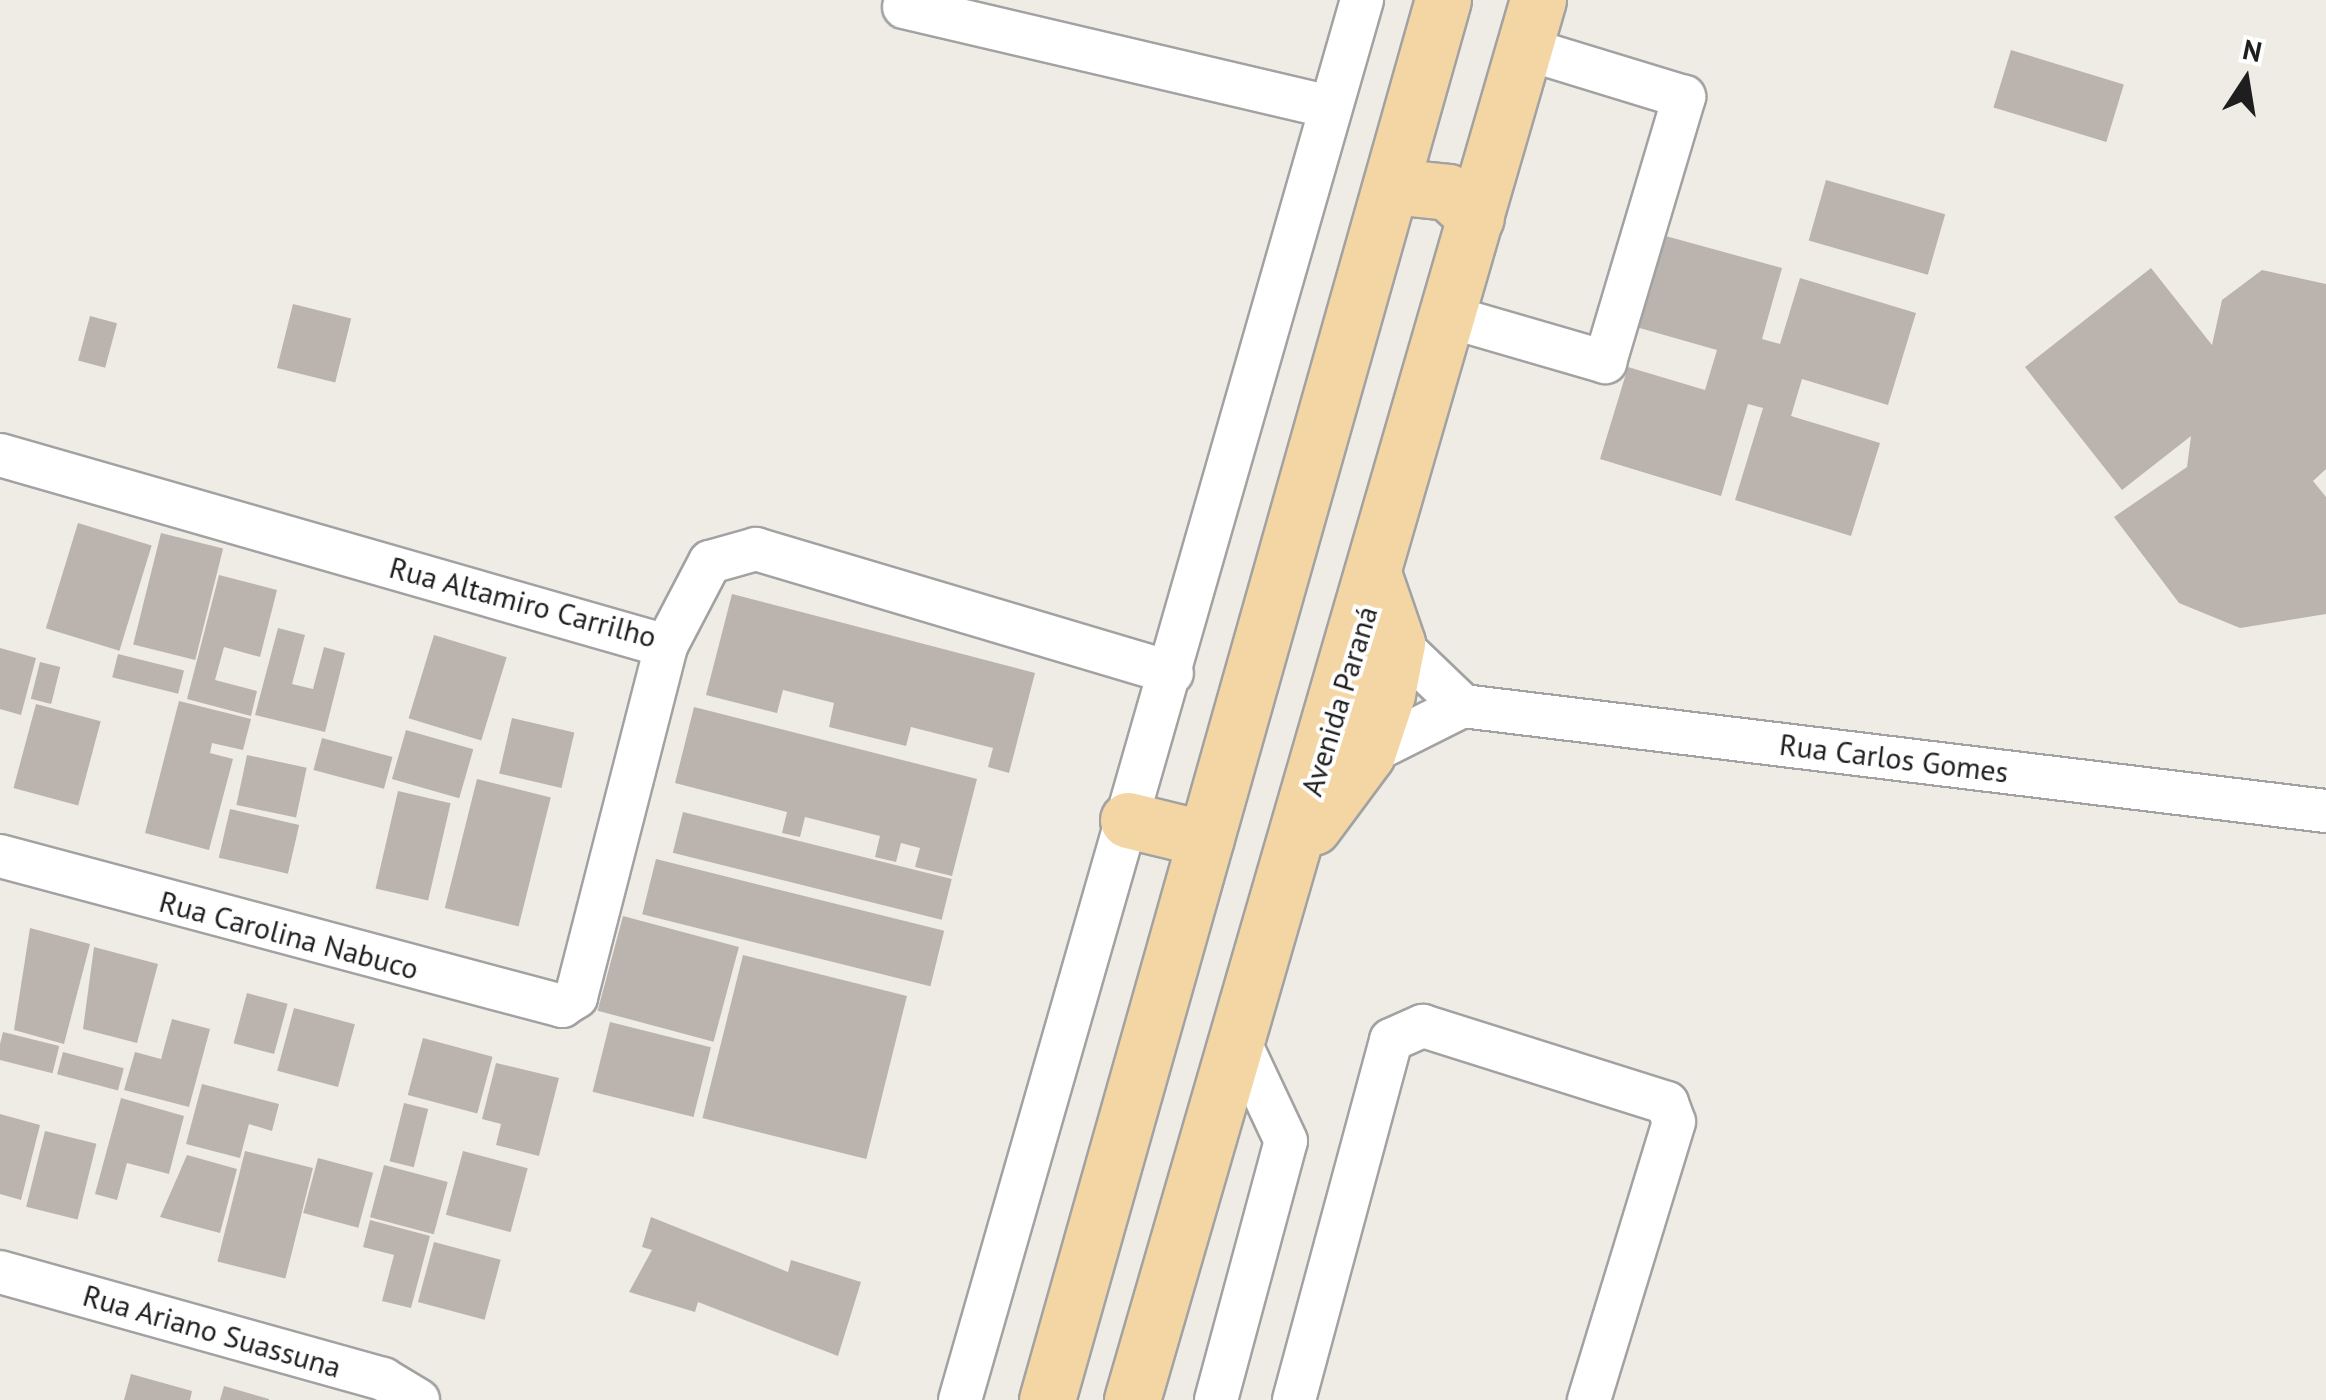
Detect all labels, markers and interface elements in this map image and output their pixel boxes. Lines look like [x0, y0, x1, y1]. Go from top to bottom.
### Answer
north arrow [2196, 30, 2296, 130]
text: N [2239, 30, 2265, 70]
street label: Rua Altamiro Carrilho [385, 549, 661, 655]
street label: Avenida Paraná [1293, 602, 1385, 800]
street label: Rua Carlos Gomes [1777, 726, 2011, 790]
street label: Rua Carolina Nabuco [155, 883, 423, 987]
street label: Rua Ariano Suassuna [78, 1277, 346, 1385]

